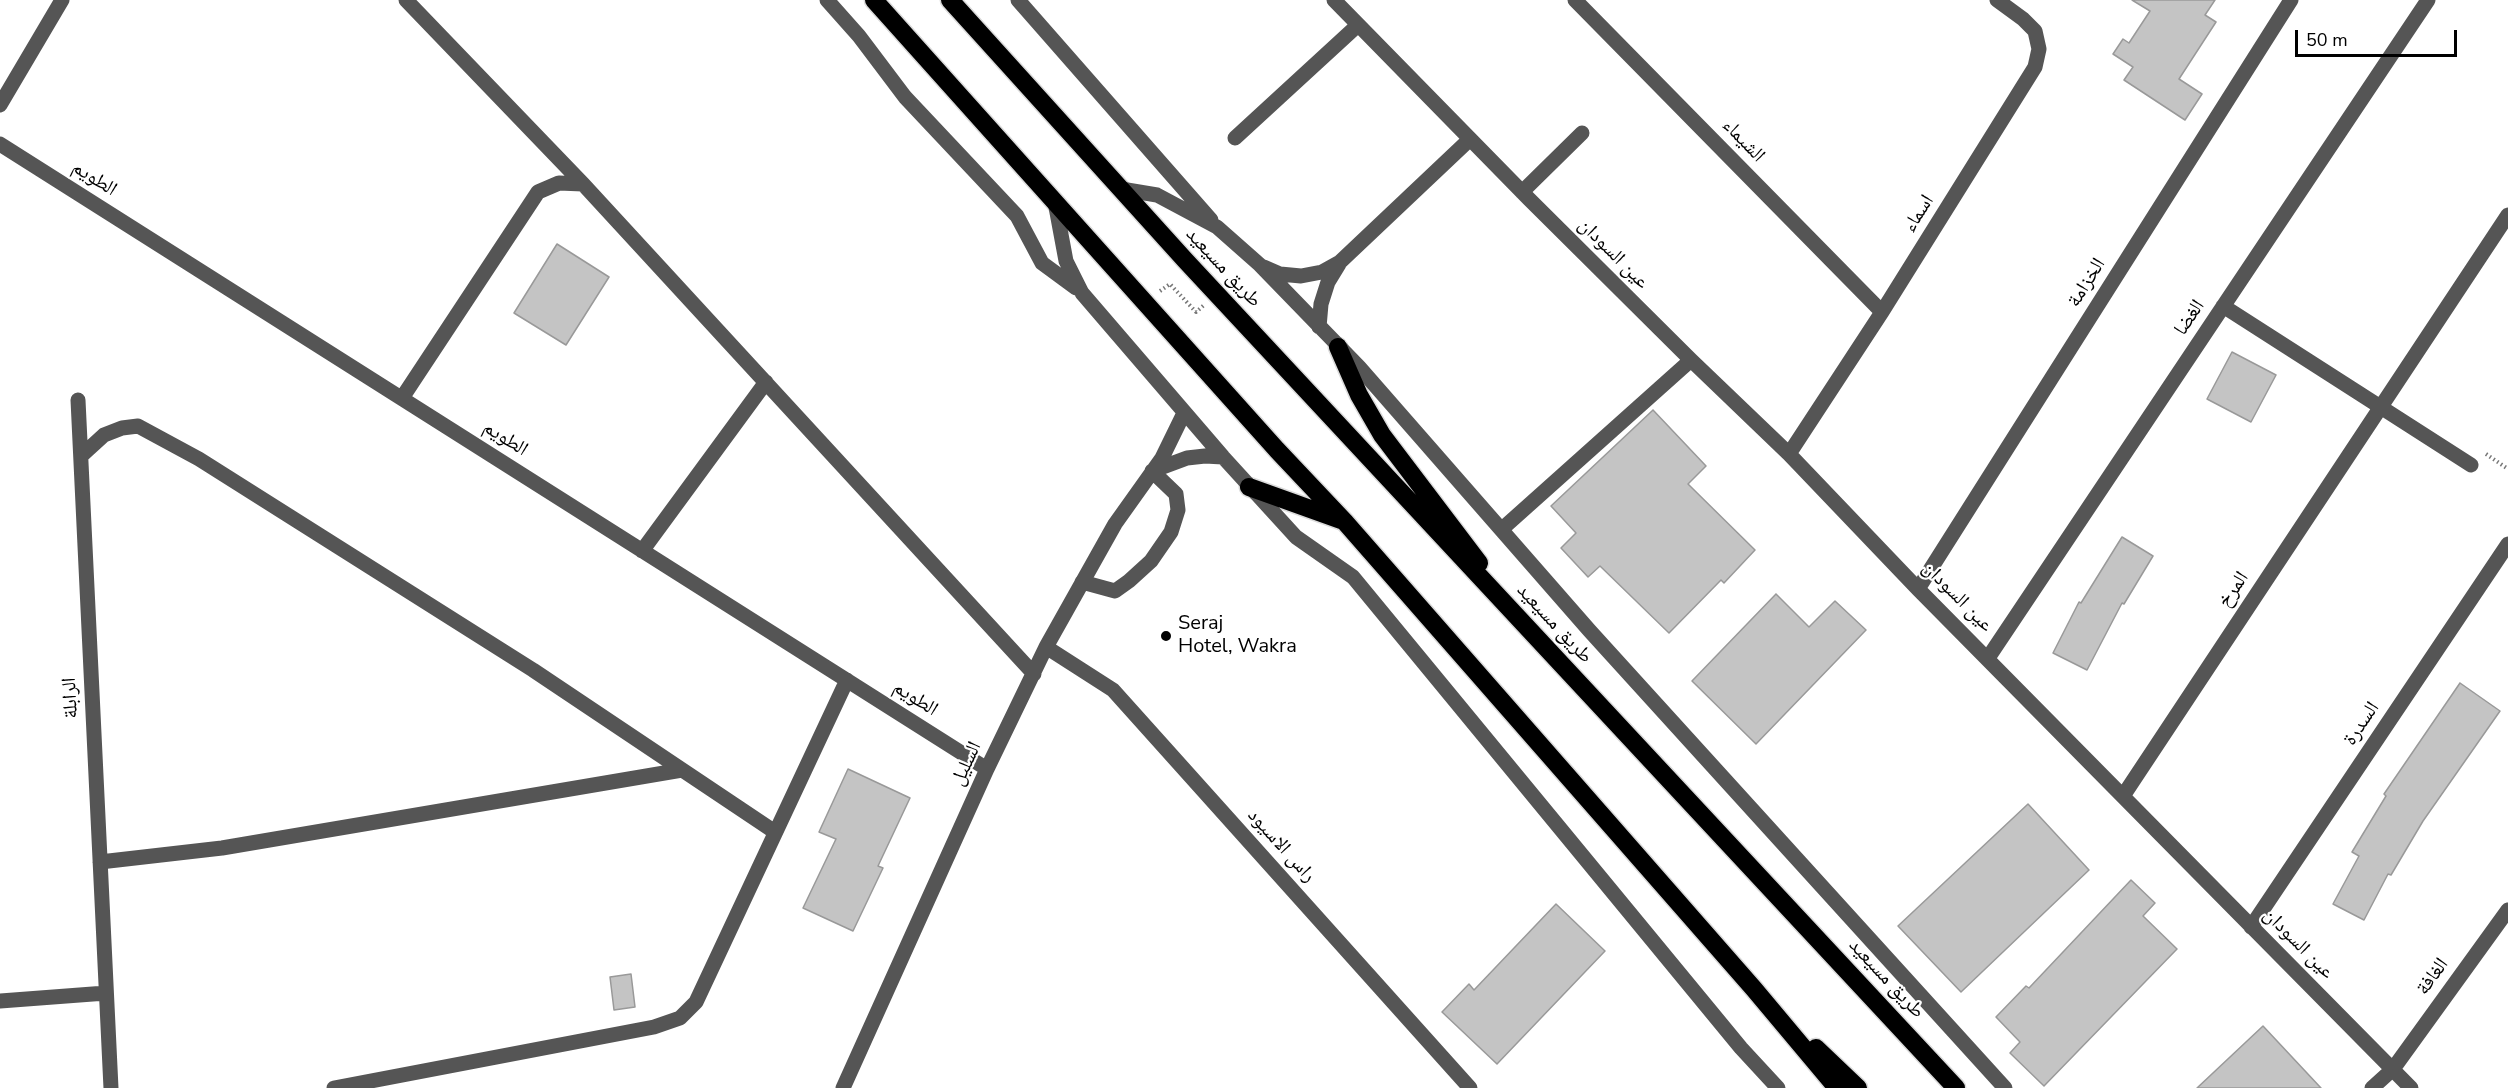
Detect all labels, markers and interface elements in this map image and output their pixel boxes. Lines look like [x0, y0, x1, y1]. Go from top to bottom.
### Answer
scale bar [2298, 18, 2460, 56]
text: 50 m [2306, 28, 2348, 52]
street label: الشيماء [1716, 114, 1770, 168]
street label: الطويم [67, 156, 121, 202]
street label: اسماء [1898, 191, 1940, 237]
street label: عين السودان [1573, 214, 1653, 294]
street label: طريق مسيعيد [1180, 223, 1266, 313]
street label: الخزامة [2063, 254, 2111, 312]
street label: الغضا [2169, 296, 2211, 340]
street label: الطويم [478, 416, 532, 462]
street label: عين السودان [1917, 557, 1997, 637]
street label: المرخ [2213, 568, 2255, 612]
street label: طريق مسيعيد [1511, 579, 1597, 669]
place label: Seraj Hotel, Wakra [1178, 612, 1297, 659]
marker: Seraj Hotel, Wakra [1159, 629, 1173, 643]
street label: الطويم [888, 676, 942, 722]
street label: الرابلة [58, 677, 84, 719]
street label: السدرة [2339, 698, 2385, 750]
street label: السليل [946, 738, 988, 790]
street label: راس الاسيود [1242, 804, 1320, 888]
street label: عين السودان [2258, 904, 2338, 984]
street label: طريق مسيعيد [1843, 934, 1929, 1024]
street label: الغافة [2412, 954, 2454, 1000]

